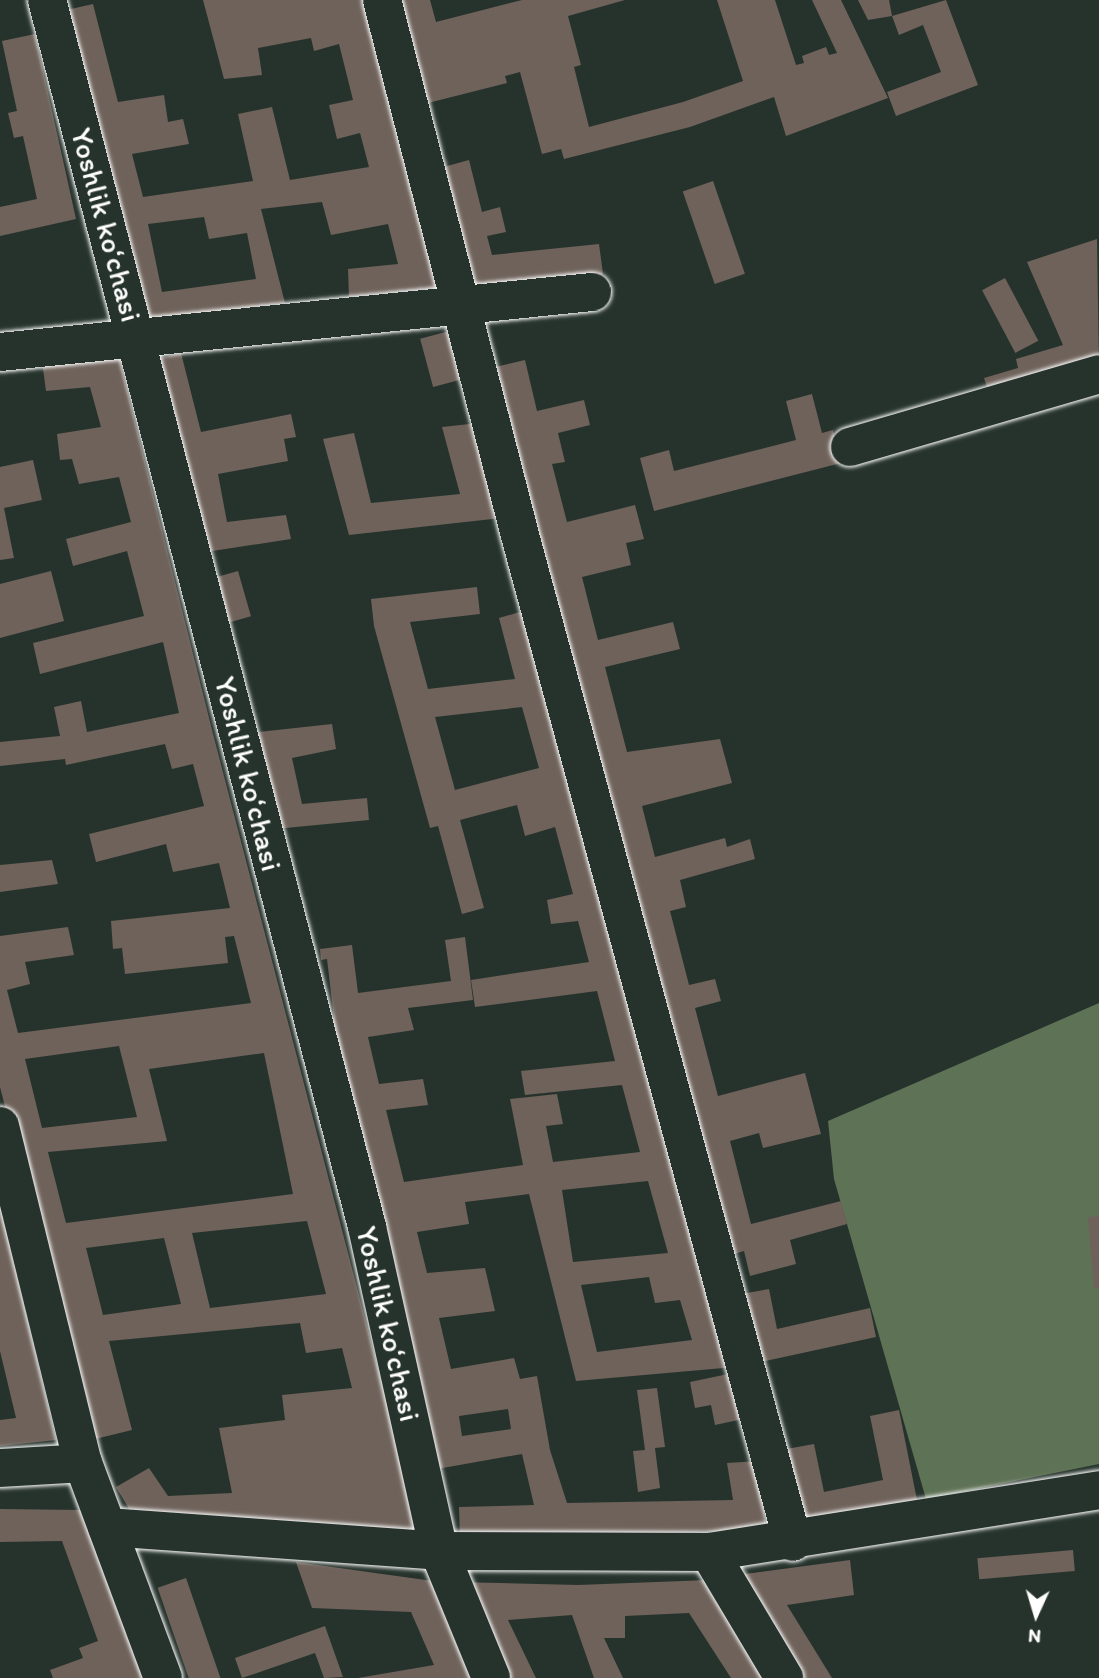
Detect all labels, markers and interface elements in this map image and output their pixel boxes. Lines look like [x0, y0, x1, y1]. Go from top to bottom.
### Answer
street label: Yoshlik koʻchasi [63, 124, 149, 326]
street label: Yoshlik koʻchasi [206, 673, 290, 875]
street label: Yoshlik koʻchasi [348, 1223, 428, 1425]
north arrow [1001, 1580, 1071, 1650]
text: N [1027, 1625, 1042, 1648]

